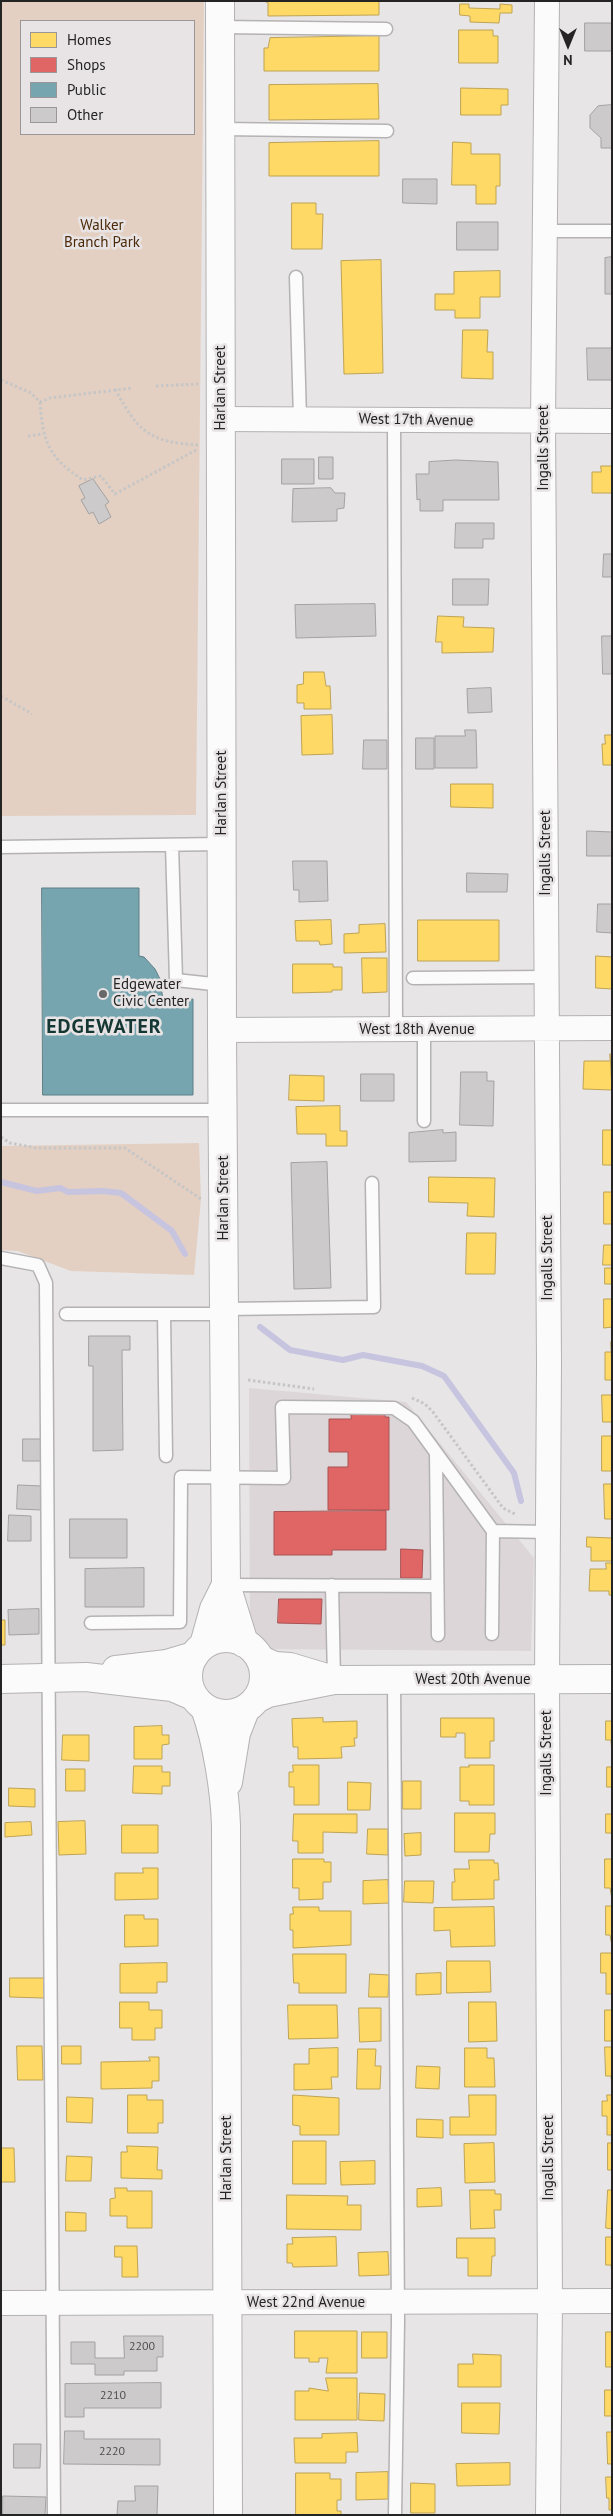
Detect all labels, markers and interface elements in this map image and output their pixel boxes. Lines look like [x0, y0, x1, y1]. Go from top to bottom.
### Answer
legend [20, 20, 195, 135]
north arrow [543, 20, 593, 70]
text: Homes [67, 30, 111, 49]
text: N [563, 51, 573, 69]
text: Shops [67, 55, 106, 74]
text: Public [67, 80, 106, 99]
text: Other [67, 105, 103, 124]
park label: Walker Branch Park [64, 217, 140, 252]
street label: Harlan Street [212, 346, 230, 430]
street label: Ingalls Street [535, 405, 553, 491]
street label: West 17th Avenue [358, 410, 474, 430]
street label: Harlan Street [213, 751, 231, 835]
street label: Ingalls Street [537, 810, 555, 896]
place label: Edgewater Civic Center [113, 976, 189, 1011]
marker: Edgewater Civic Center [97, 988, 109, 1000]
district label: EDGEWATER [45, 1015, 163, 1039]
street label: West 18th Avenue [359, 1021, 475, 1039]
street label: Harlan Street [215, 1156, 233, 1240]
street label: Ingalls Street [539, 1215, 557, 1301]
street label: West 20th Avenue [415, 1671, 531, 1689]
street label: Ingalls Street [538, 1710, 556, 1796]
street label: Ingalls Street [540, 2115, 558, 2201]
street label: Harlan Street [218, 2116, 236, 2200]
street label: West 22nd Avenue [247, 2294, 365, 2312]
house number: 2200 [129, 2340, 155, 2354]
house number: 2210 [100, 2389, 126, 2403]
house number: 2220 [99, 2445, 125, 2459]

